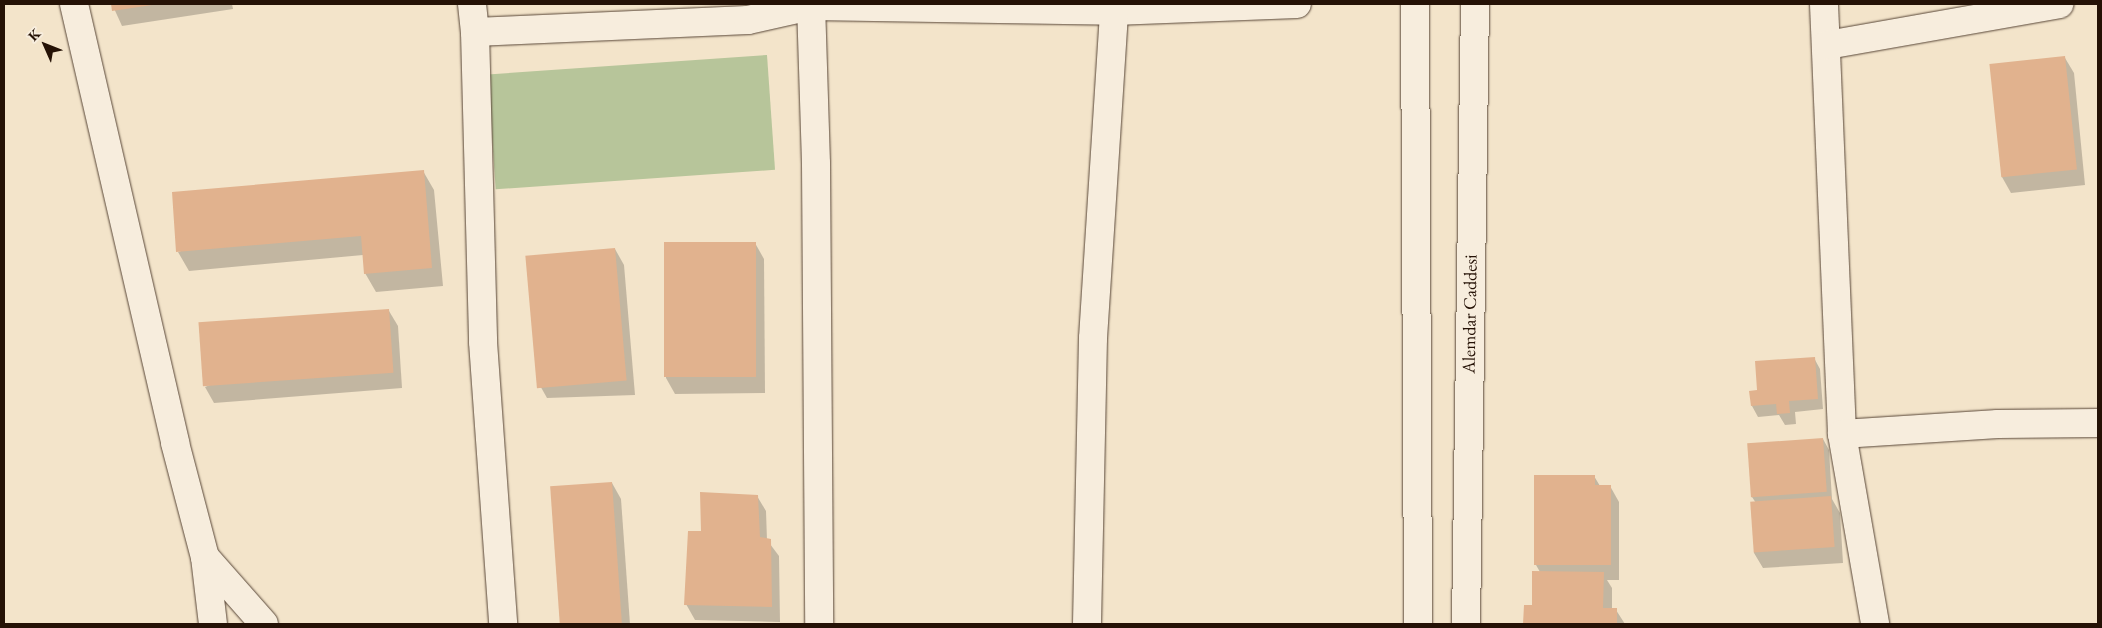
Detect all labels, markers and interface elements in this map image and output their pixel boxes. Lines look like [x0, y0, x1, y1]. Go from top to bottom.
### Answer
north arrow [20, 20, 70, 70]
text: K [24, 24, 44, 45]
street label: Alemdar Caddesi [1458, 254, 1482, 374]

